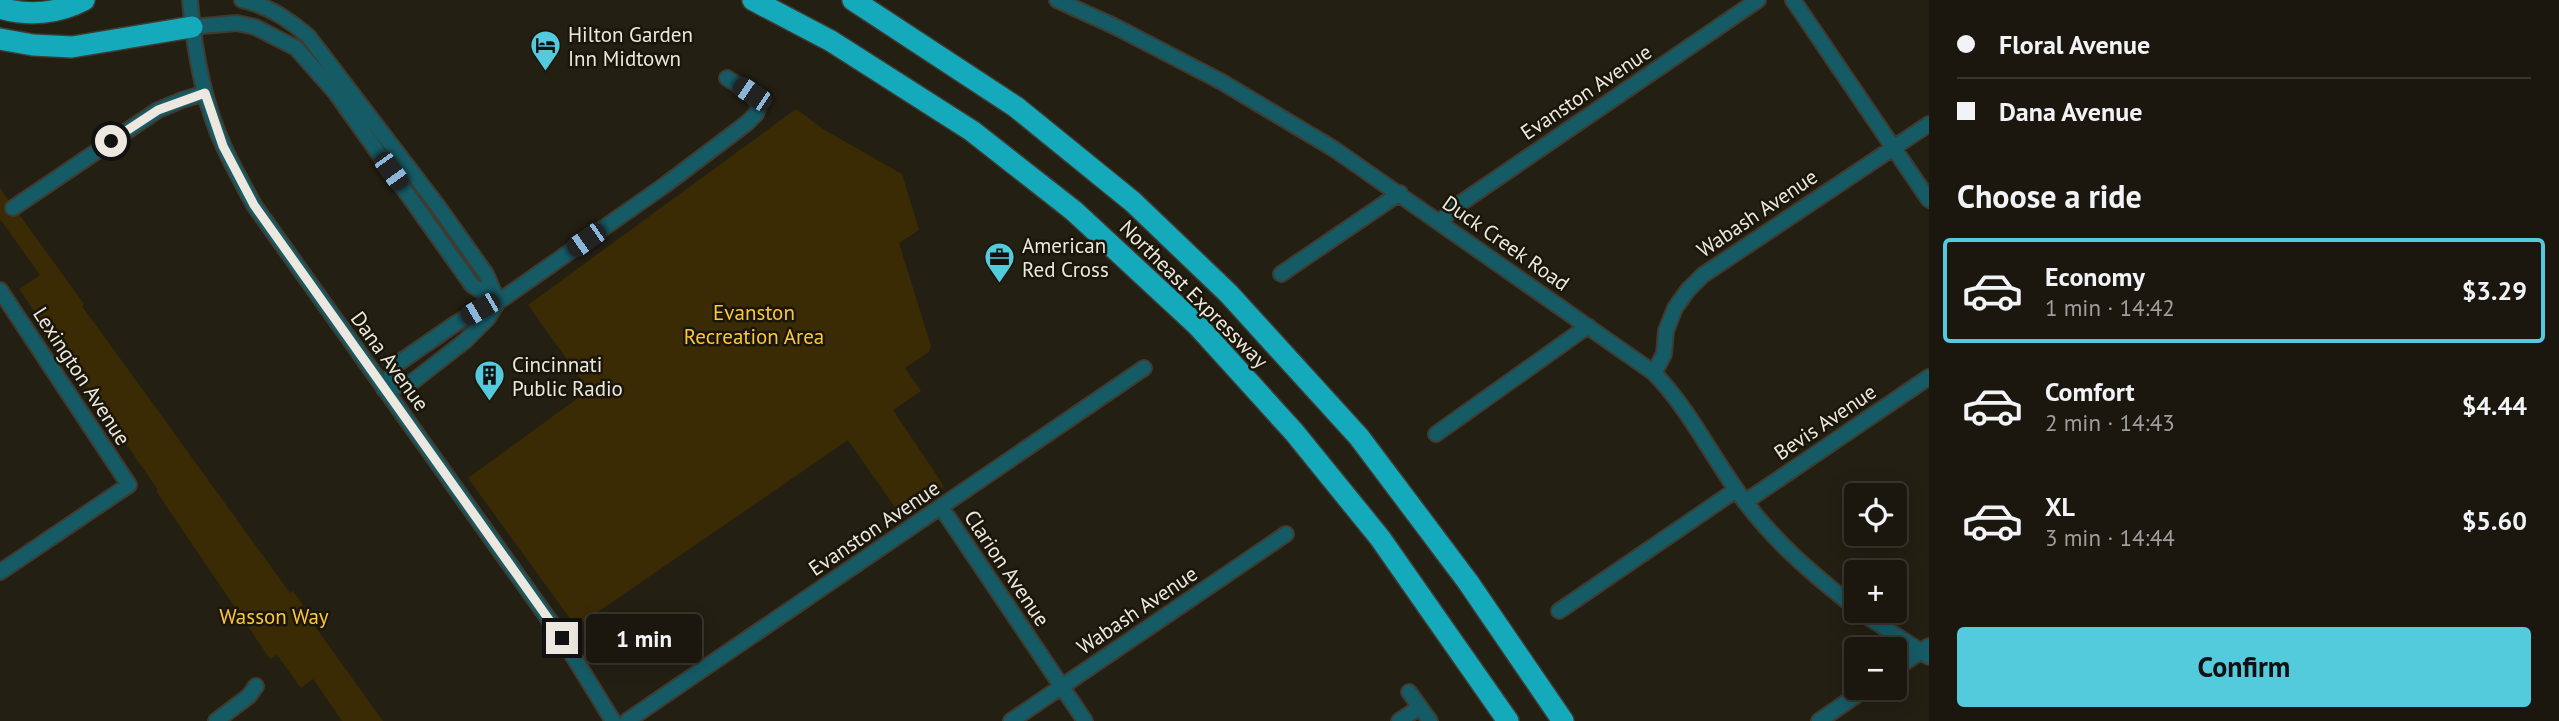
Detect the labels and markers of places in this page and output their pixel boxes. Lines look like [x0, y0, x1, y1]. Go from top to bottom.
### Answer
place label: Hilton Garden Inn Midtown [568, 21, 693, 72]
hotel icon: Hilton Garden Inn Midtown [528, 29, 562, 73]
place label: American Red Cross [1022, 232, 1109, 283]
office icon: American Red Cross [982, 240, 1016, 284]
place label: Cincinnati Public Radio [512, 351, 623, 402]
building icon: Cincinnati Public Radio [472, 359, 506, 403]

